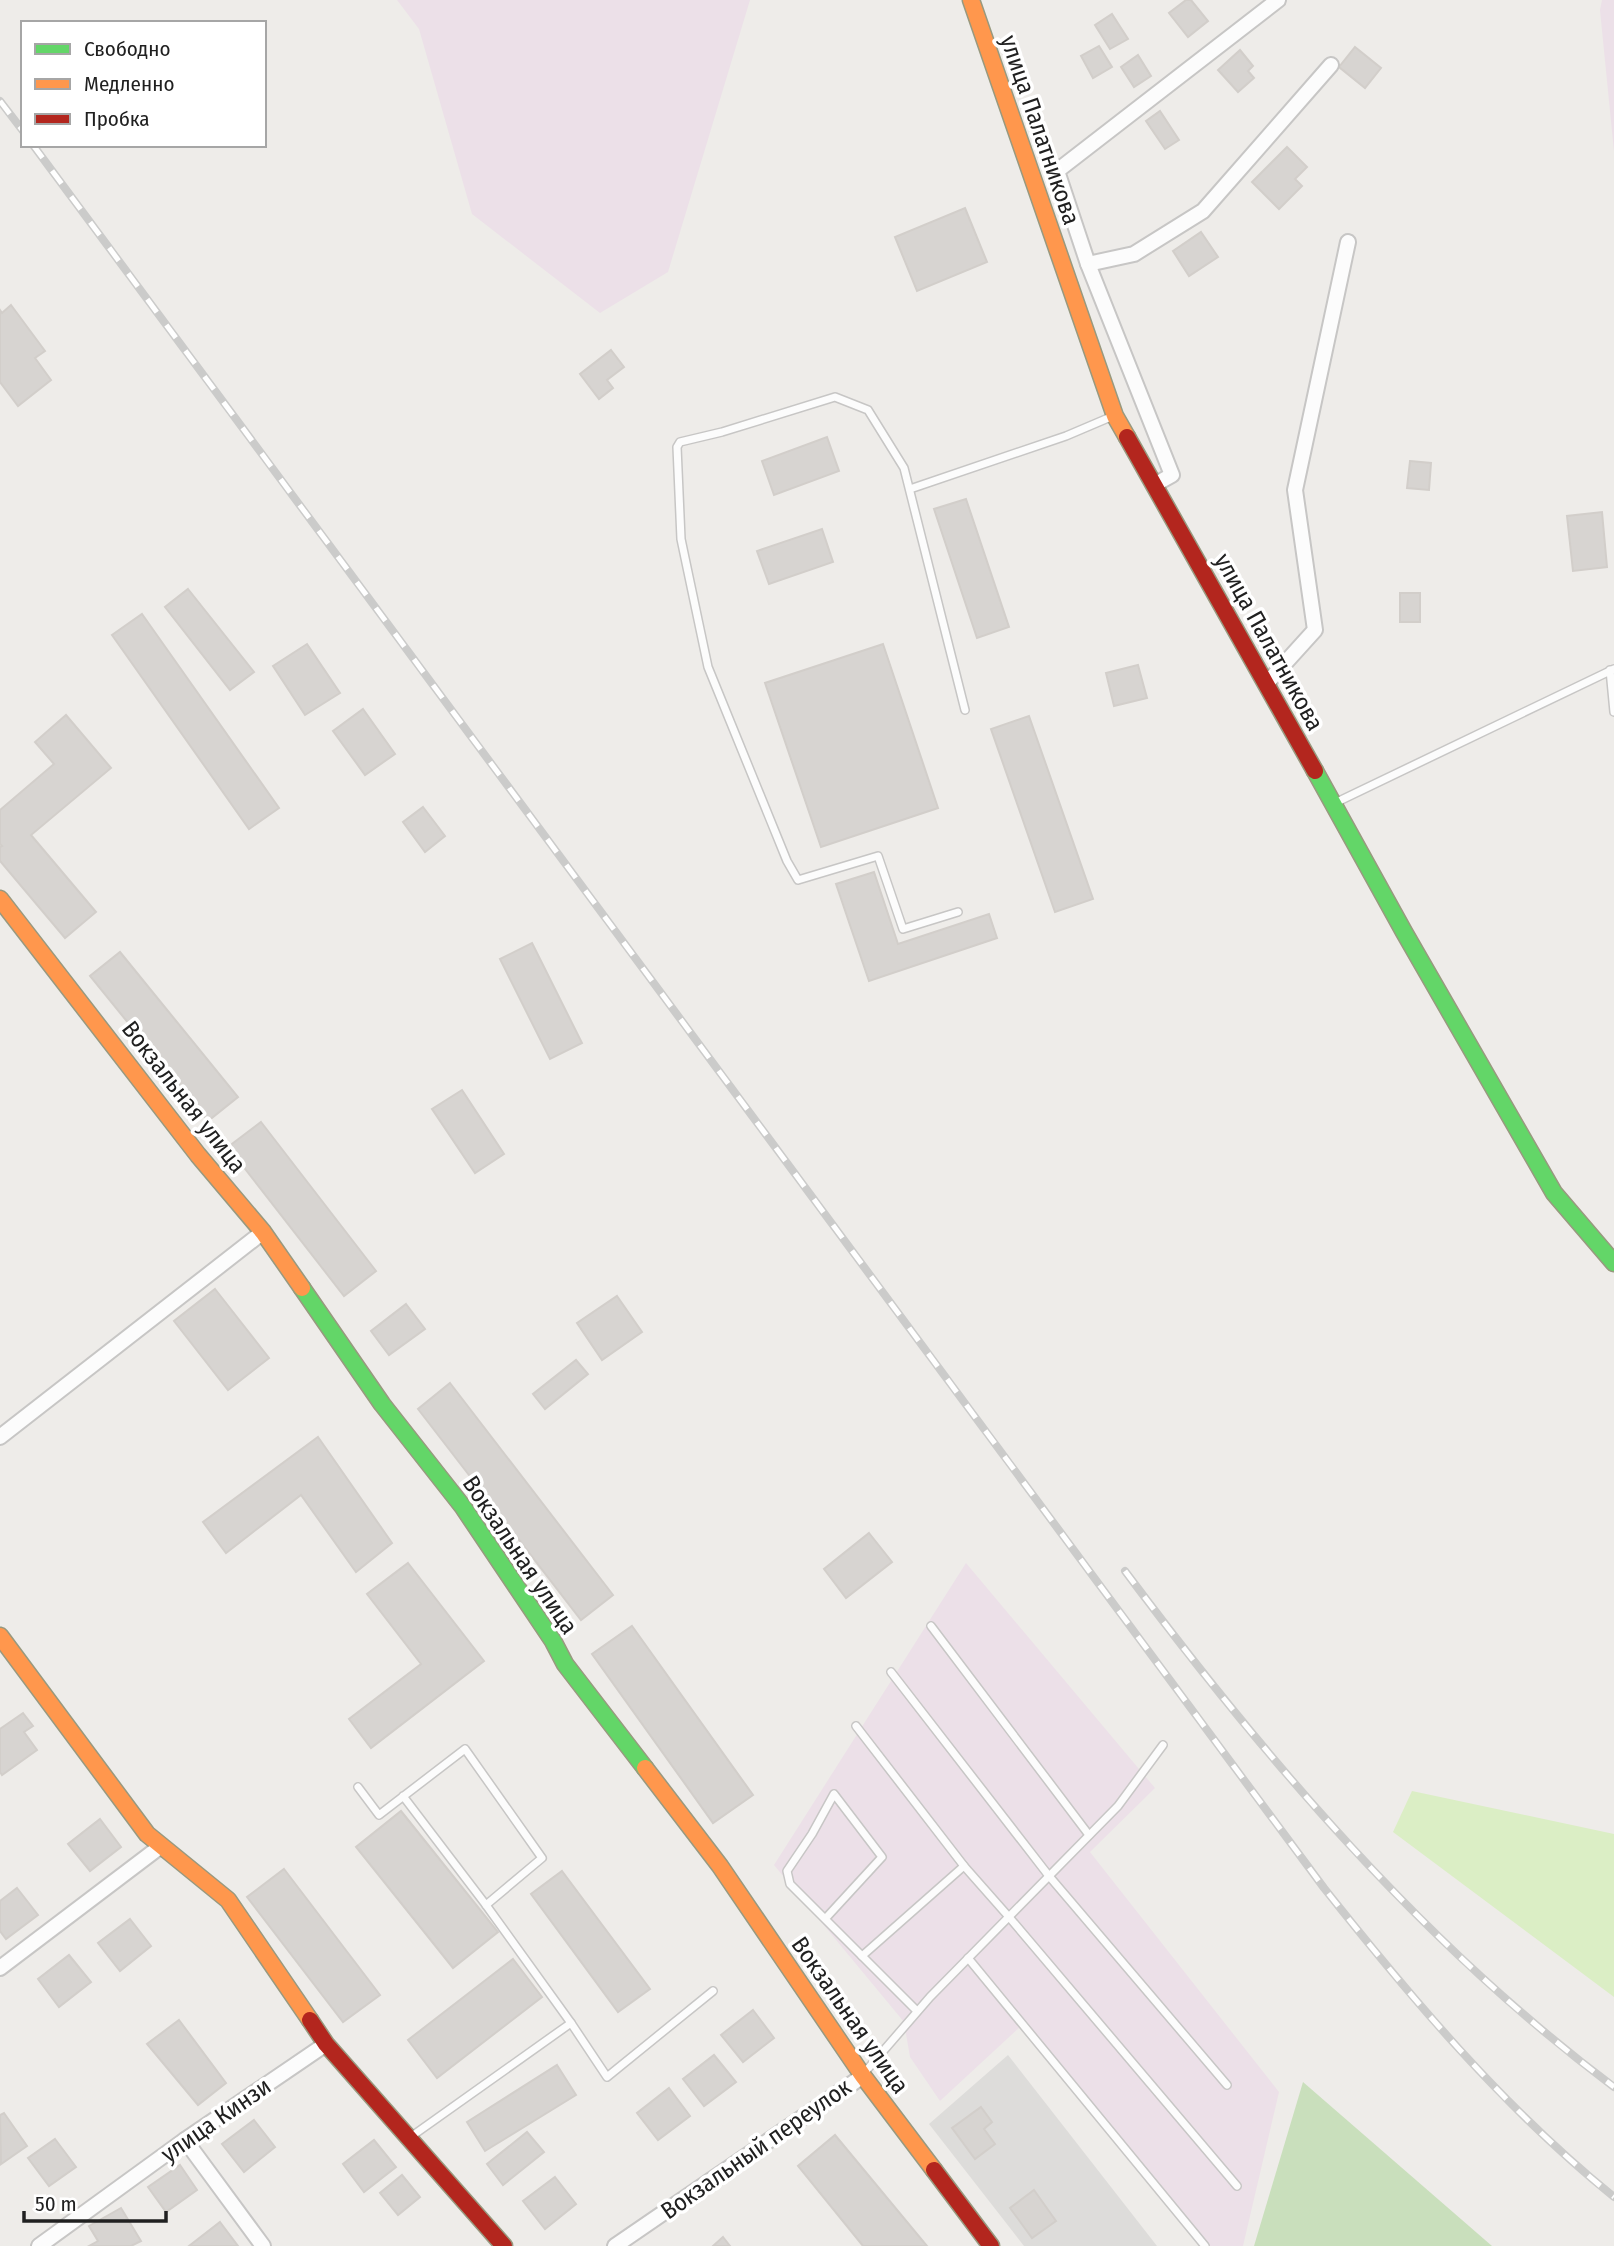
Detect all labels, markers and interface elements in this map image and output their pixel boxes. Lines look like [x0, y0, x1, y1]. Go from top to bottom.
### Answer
legend [21, 21, 266, 147]
street label: улица Палатникова [994, 32, 1086, 228]
text: Свободно [84, 36, 170, 62]
text: Медленно [84, 71, 174, 97]
text: Пробка [84, 106, 150, 132]
street label: улица Палатникова [1209, 548, 1329, 736]
street label: Вокзальная улица [116, 1016, 252, 1178]
street label: Вокзальная улица [457, 1471, 583, 1639]
street label: Вокзальная улица [786, 1931, 914, 2099]
street label: улица Кинзи [156, 2072, 276, 2168]
street label: Вокзальный переулок [656, 2072, 857, 2225]
scale bar [24, 2180, 166, 2224]
text: 50 m [35, 2191, 77, 2217]

